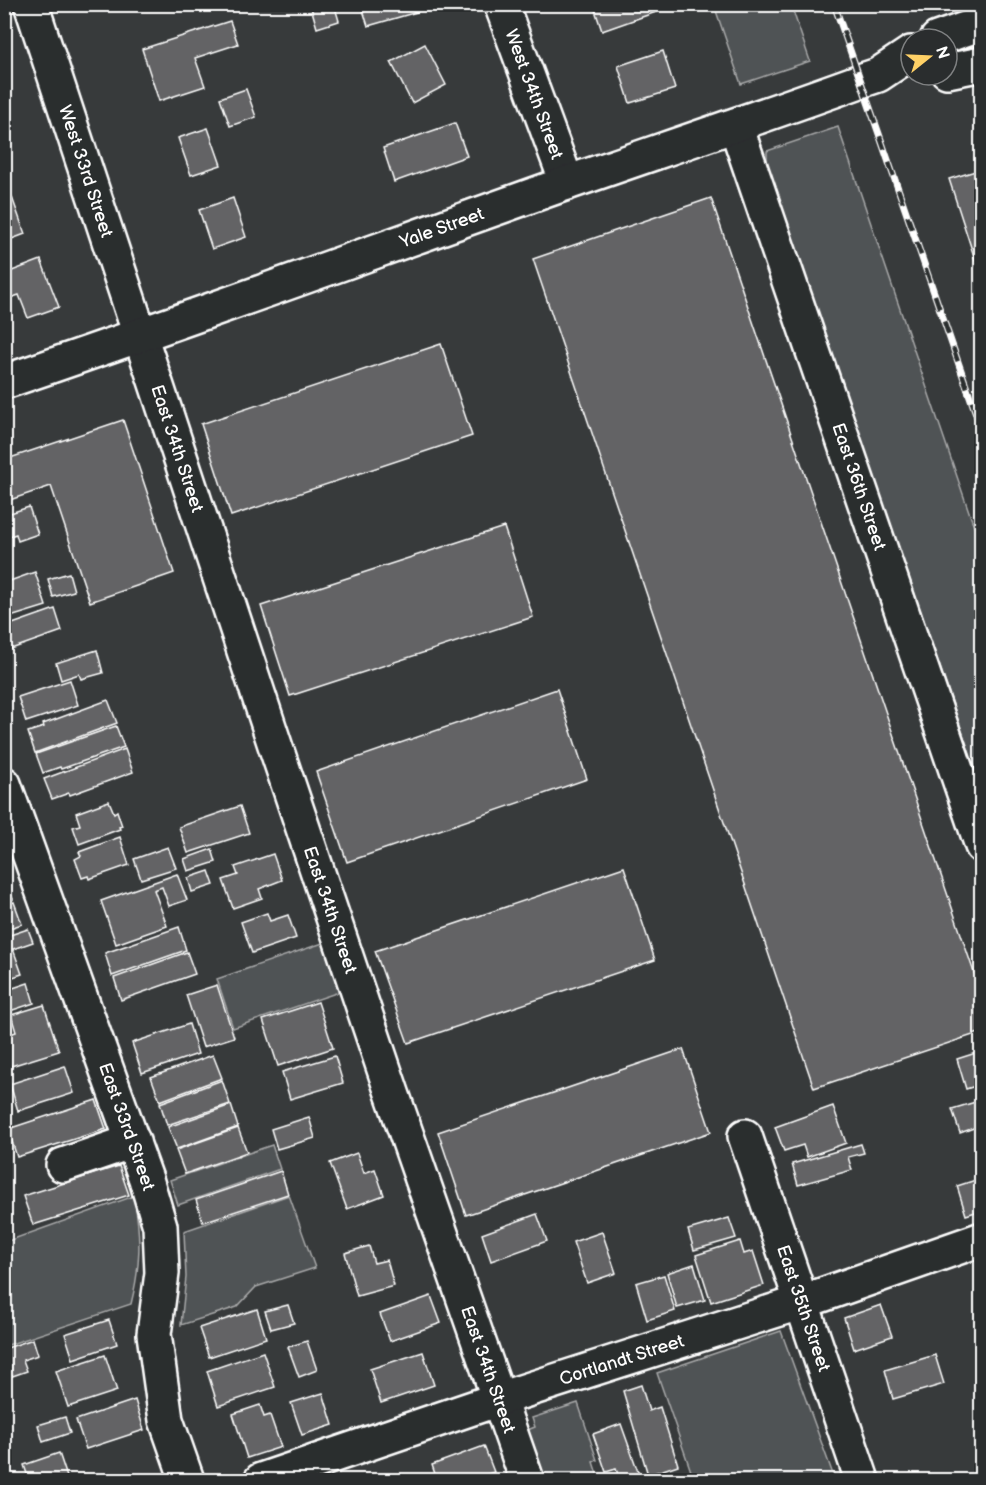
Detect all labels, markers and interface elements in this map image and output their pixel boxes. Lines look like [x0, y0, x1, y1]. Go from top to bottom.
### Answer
street label: West 34th Street [501, 26, 568, 162]
north arrow [899, 27, 959, 87]
text: N [931, 44, 953, 61]
street label: West 33rd Street [54, 102, 118, 240]
street label: Yale Street [396, 203, 487, 253]
street label: East 34th Street [147, 382, 208, 515]
street label: East 36th Street [828, 420, 891, 553]
street label: East 34th Street [299, 843, 362, 977]
street label: East 33rd Street [95, 1060, 159, 1193]
street label: East 35th Street [772, 1242, 835, 1375]
street label: East 34th Street [457, 1303, 520, 1436]
street label: Cortlandt Street [557, 1330, 687, 1390]

